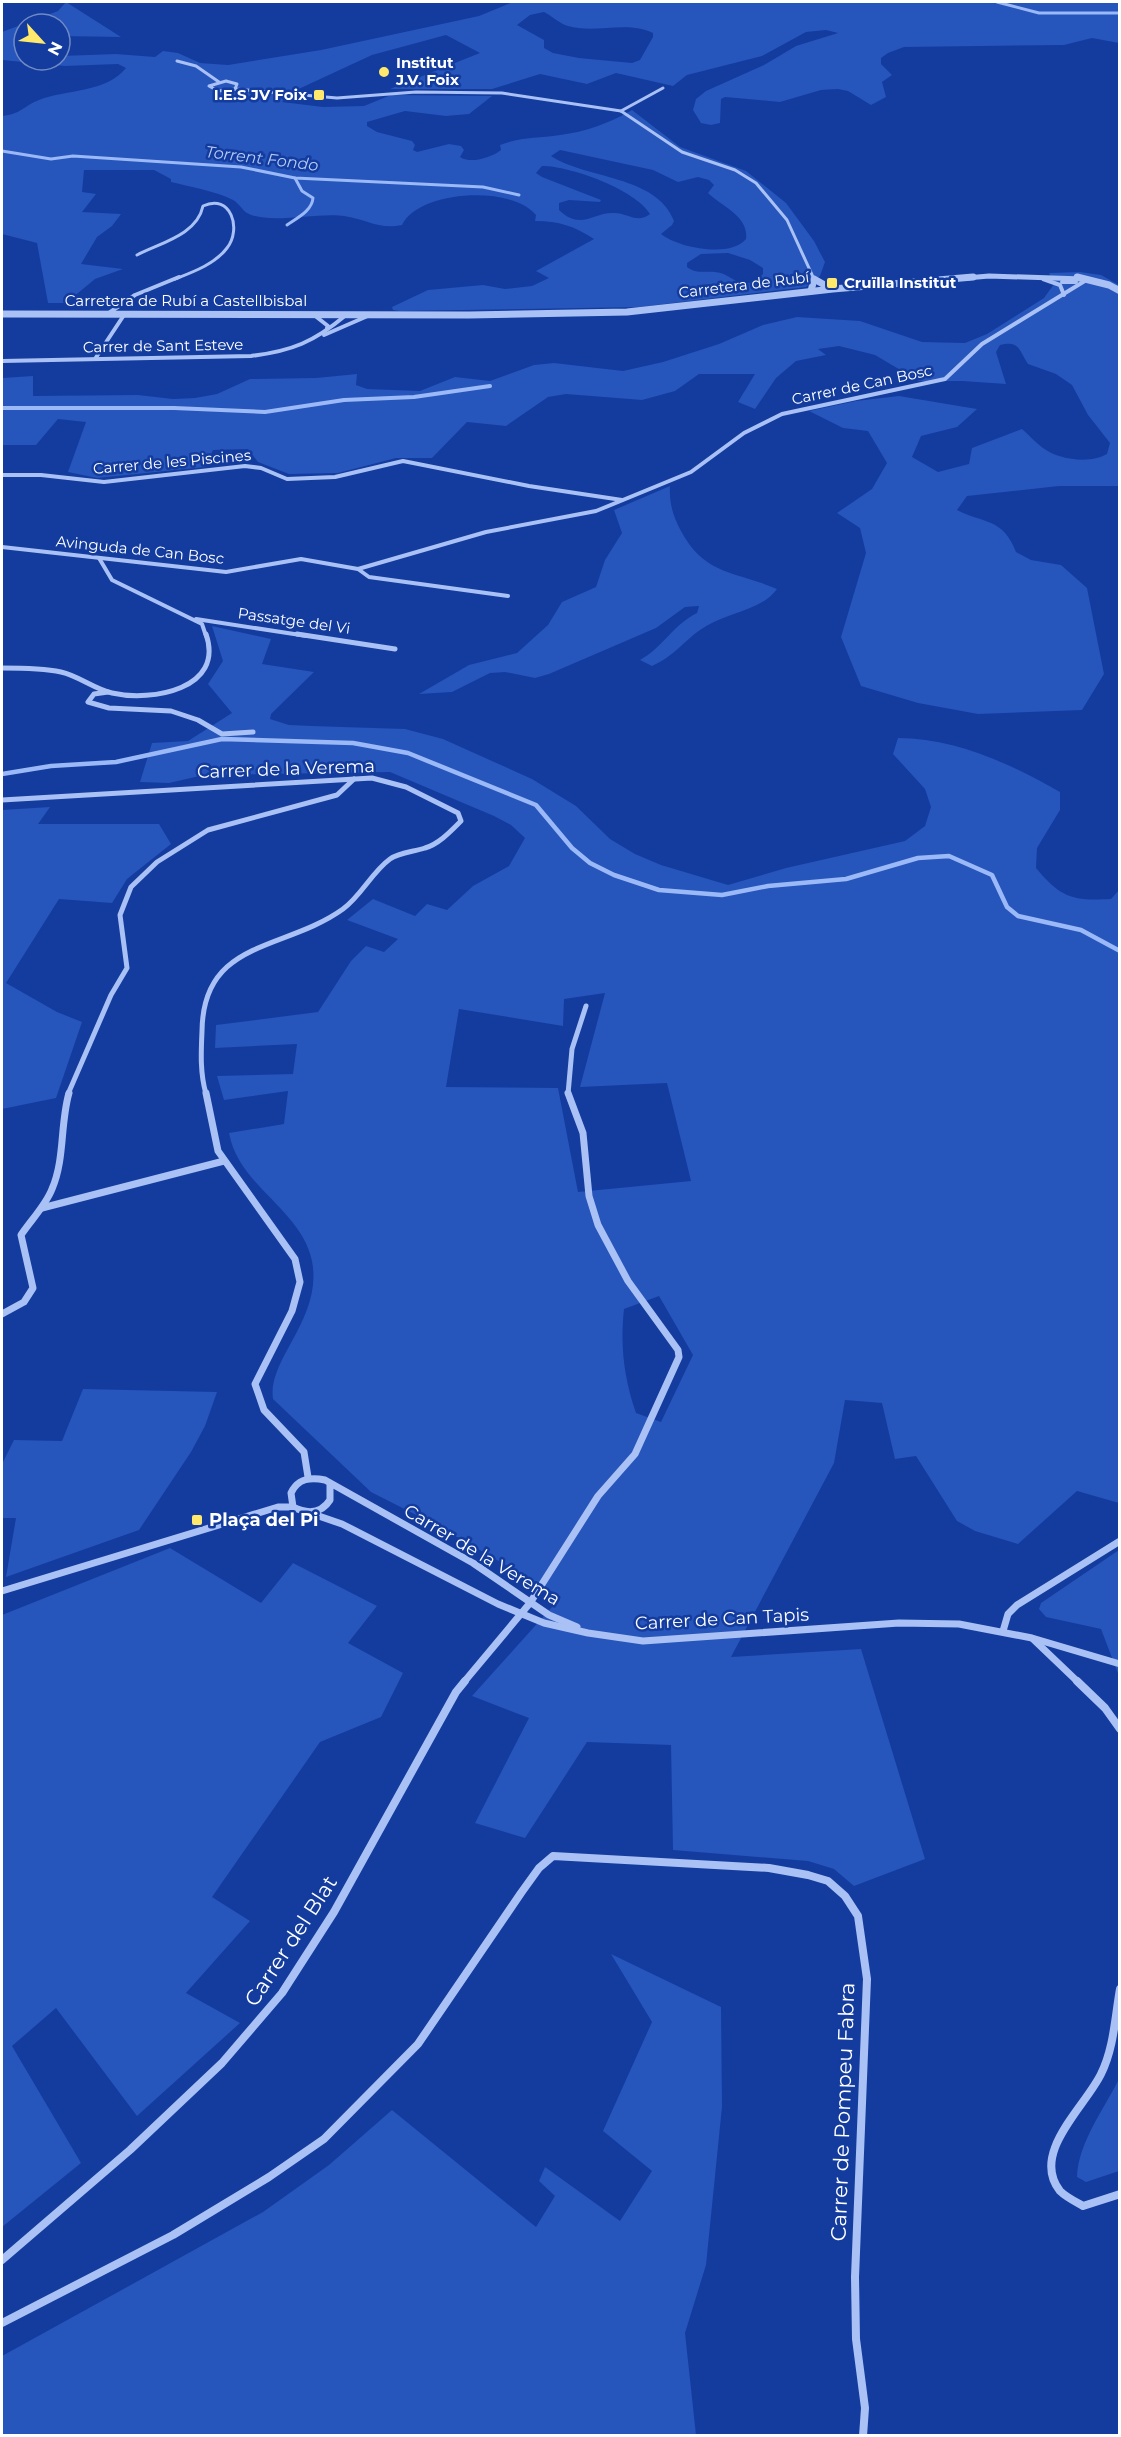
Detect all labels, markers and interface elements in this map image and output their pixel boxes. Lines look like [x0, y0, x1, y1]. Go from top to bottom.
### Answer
north arrow [12, 12, 72, 72]
text: N [44, 39, 66, 59]
place label: Institut J.V. Foix [395, 53, 459, 89]
marker: Institut J.V. Foix [377, 65, 391, 79]
place label: I.E.S JV Foix [214, 85, 307, 104]
marker: I.E.S JV Foix [312, 88, 326, 102]
water label: Torrent Fondo [204, 142, 319, 175]
street label: Carretera de Rubí [678, 267, 811, 302]
place label: Cruïlla Institut [844, 273, 957, 292]
marker: Cruïlla Institut [825, 276, 839, 290]
street label: Carretera de Rubí a Castellbisbal [65, 291, 307, 310]
street label: Carrer de Sant Esteve [83, 335, 243, 356]
street label: Carrer de Can Bosc [790, 360, 934, 409]
street label: Carrer de les Piscines [92, 445, 252, 478]
street label: Avinguda de Can Bosc [55, 531, 225, 568]
street label: Passatge del Vi [237, 603, 352, 638]
street label: Carrer de la Verema [197, 755, 375, 783]
street label: Carrer de la Verema [400, 1500, 564, 1610]
place label: Plaça del Pi [209, 1509, 319, 1531]
marker: Plaça del Pi [190, 1513, 204, 1527]
street label: Carrer de Can Tapis [634, 1603, 810, 1635]
street label: Carrer del Blat [239, 1871, 342, 2011]
street label: Carrer de Pompeu Fabra [825, 1982, 860, 2242]

